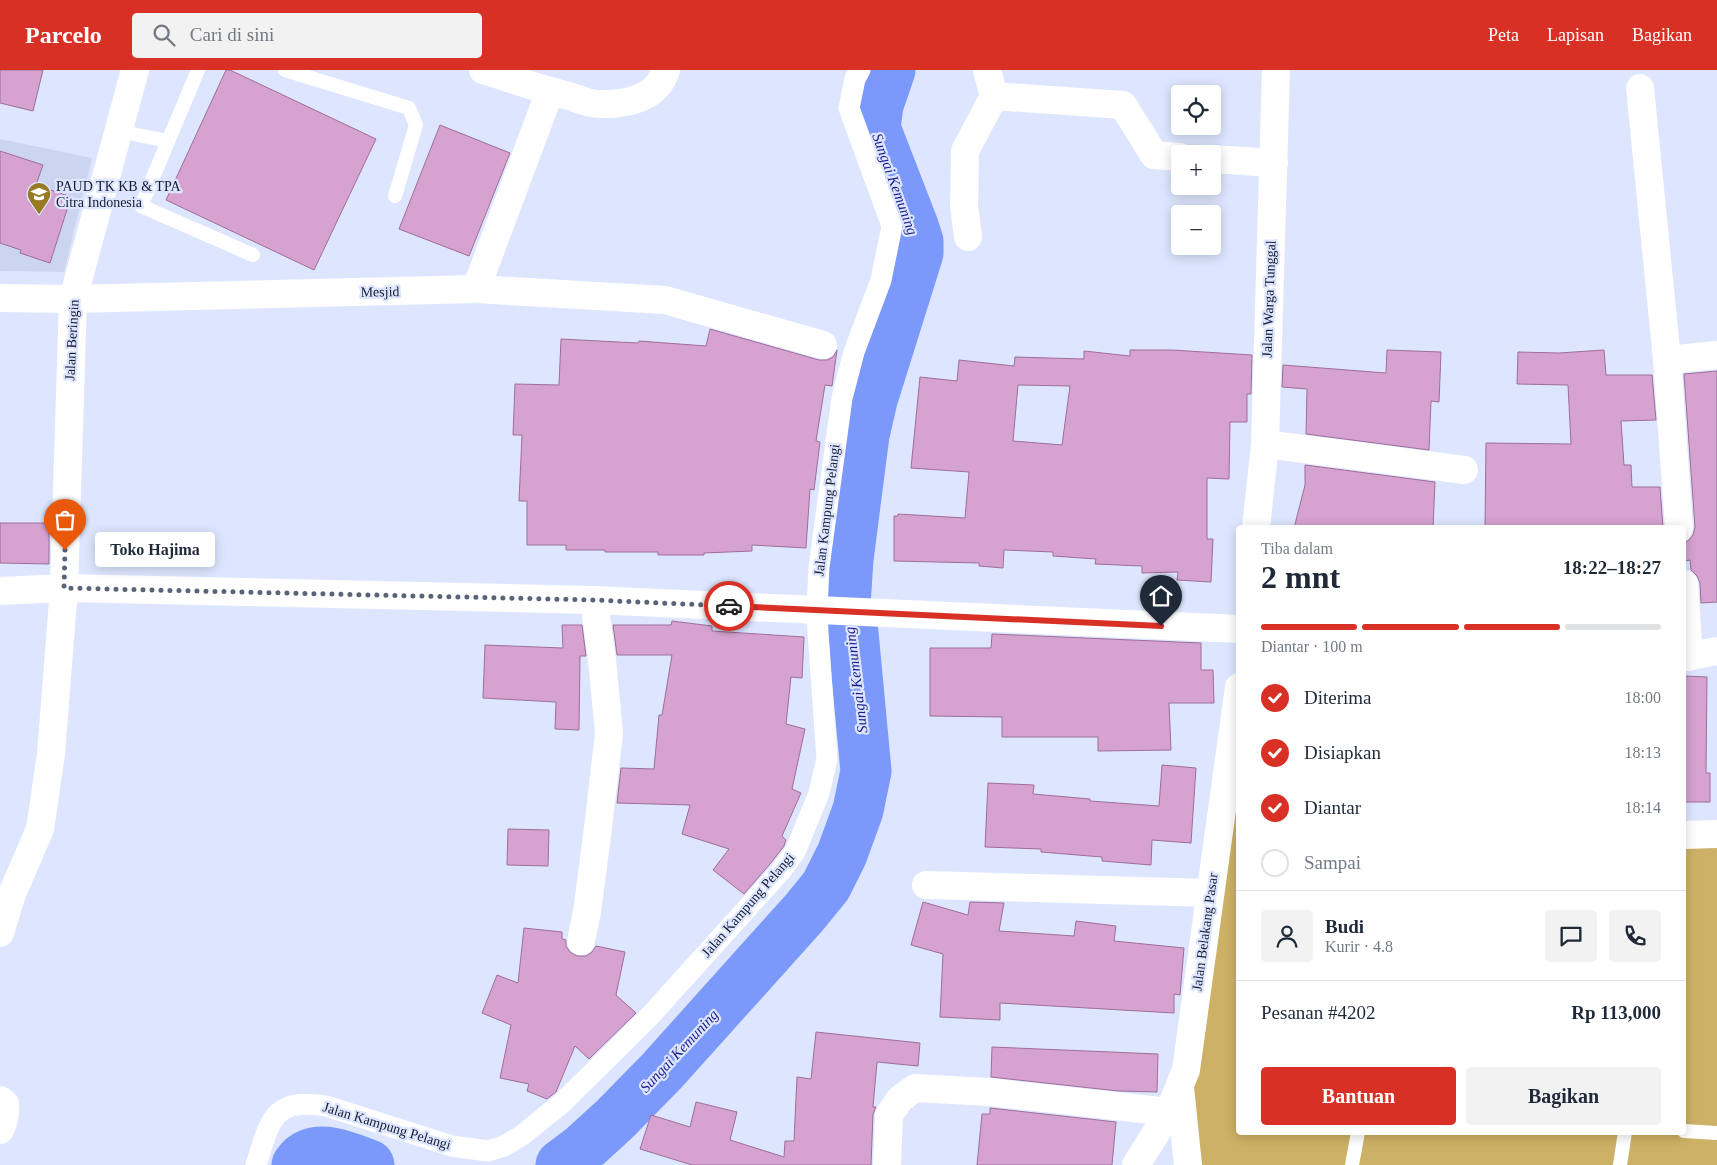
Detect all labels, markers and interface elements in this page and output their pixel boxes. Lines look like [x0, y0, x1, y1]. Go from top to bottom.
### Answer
search box [132, 13, 482, 58]
icon: search [150, 21, 178, 49]
text: Parcelo [25, 22, 102, 48]
text: Cari di sini [190, 24, 274, 45]
text: Peta [1488, 25, 1519, 45]
text: Lapisan [1547, 25, 1604, 45]
text: Bagikan [1632, 25, 1692, 45]
map controls [1171, 85, 1221, 255]
button: locate [1171, 85, 1221, 135]
water label: Sungai Kemuning [869, 131, 921, 238]
button: + [1171, 145, 1221, 195]
place label: PAUD TK KB & TPA Citra Indonesia [56, 179, 181, 210]
school or university icon: PAUD TK KB & TPA Citra Indonesia [26, 181, 52, 215]
button: − [1171, 205, 1221, 255]
street label: Jalan Warga Tunggal [1259, 240, 1279, 358]
street label: Mesjid [360, 284, 400, 300]
street label: Jalan Beringin [62, 299, 82, 381]
street label: Jalan Kampung Pelangi [811, 443, 843, 577]
pin [44, 499, 86, 550]
icon: bag [51, 506, 79, 534]
callout: Toko Hajima [95, 532, 215, 568]
text: Tiba dalam [1261, 540, 1333, 557]
text: Toko Hajima [110, 541, 200, 558]
text: 18:22–18:27 [1563, 557, 1661, 578]
text: 2 mnt [1261, 559, 1340, 595]
pin [1140, 575, 1182, 626]
courier [704, 581, 754, 631]
icon: home [1147, 582, 1175, 610]
icon: car [715, 592, 743, 620]
water label: Sungai Kemuning [841, 625, 870, 734]
text: Diantar · 100 m [1261, 638, 1363, 655]
icon: check [1261, 684, 1289, 712]
text: Diterima [1304, 687, 1372, 708]
text: 18:00 [1625, 689, 1661, 706]
icon: check [1261, 739, 1289, 767]
text: Disiapkan [1304, 742, 1381, 763]
text: 18:13 [1625, 744, 1661, 761]
icon: check [1261, 794, 1289, 822]
text: Diantar [1304, 797, 1361, 818]
text: 18:14 [1625, 799, 1661, 816]
street label: Jalan Kampung Pelangi [699, 850, 797, 960]
text: Sampai [1304, 852, 1361, 873]
street label: Jalan Belakang Pasar [1189, 872, 1221, 992]
button: person [1261, 910, 1313, 962]
button: chat [1545, 910, 1597, 962]
button: phone [1609, 910, 1661, 962]
text: Budi [1325, 916, 1364, 937]
text: Kurir · 4.8 [1325, 938, 1393, 955]
text: Pesanan #4202 [1261, 1002, 1376, 1023]
text: Rp 113,000 [1571, 1002, 1661, 1023]
water label: Sungai Kemuning [637, 1006, 722, 1096]
button: Bantuan [1261, 1067, 1456, 1125]
button: Bagikan [1466, 1067, 1661, 1125]
street label: Jalan Kampung Pelangi [321, 1099, 453, 1153]

